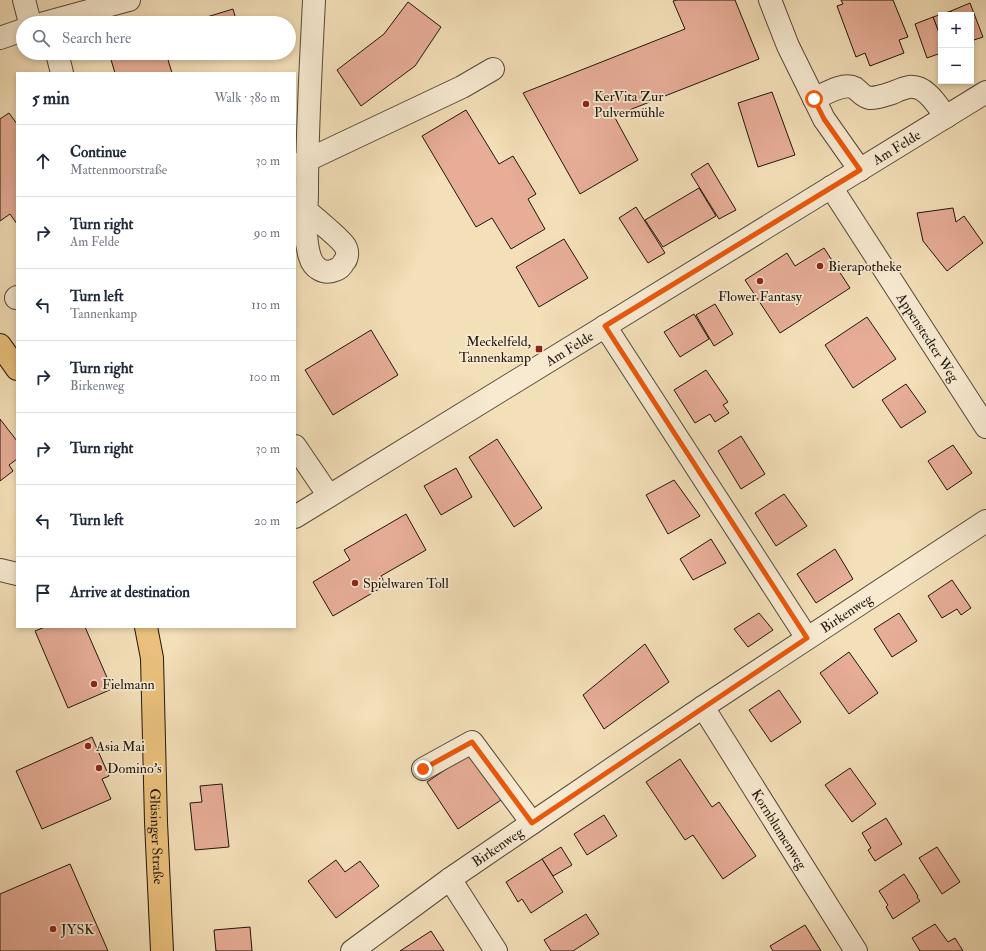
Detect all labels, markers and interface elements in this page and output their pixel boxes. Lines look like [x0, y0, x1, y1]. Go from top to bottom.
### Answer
map controls [938, 12, 974, 84]
button: + [938, 12, 974, 48]
search box [16, 16, 296, 60]
icon: search [30, 27, 52, 49]
text: Search here [62, 29, 131, 48]
button: − [938, 48, 974, 84]
text: 5 min [32, 88, 70, 109]
place label: KerVita Zur Pulvermühle [594, 88, 665, 121]
text: Walk · 380 m [214, 90, 280, 106]
route start [805, 90, 823, 108]
marker: KerVita Zur Pulvermühle [581, 99, 591, 109]
street label: Am Felde [868, 126, 924, 169]
text: Continue [70, 143, 126, 162]
icon: ahead [32, 150, 54, 172]
text: 30 m [256, 153, 280, 169]
text: Mattenmoorstraße [70, 162, 167, 178]
text: Turn right [70, 215, 133, 234]
icon: right [32, 222, 54, 244]
text: 90 m [254, 225, 280, 241]
text: Am Felde [70, 234, 119, 250]
place label: Bierapotheke [828, 258, 902, 276]
marker: Bierapotheke [815, 261, 825, 271]
marker: Flower Fantasy [755, 276, 765, 286]
text: Turn left [70, 287, 124, 306]
place label: Flower Fantasy [718, 288, 803, 306]
street label: Appenstedter Weg [893, 289, 964, 386]
icon: left [32, 294, 54, 316]
text: 110 m [251, 297, 280, 313]
text: Tannenkamp [70, 306, 137, 322]
street label: Am Felde [541, 327, 597, 370]
place label: Meckelfeld, Tannenkamp [459, 333, 531, 367]
marker: Meckelfeld, Tannenkamp [534, 344, 544, 354]
text: Turn right [70, 359, 133, 378]
icon: right [32, 366, 54, 388]
text: 100 m [249, 369, 280, 385]
text: Birkenweg [70, 378, 124, 394]
icon: right [32, 438, 54, 460]
text: Turn right [70, 439, 133, 458]
text: 30 m [256, 441, 280, 457]
icon: left [32, 510, 54, 532]
text: Turn left [70, 511, 124, 530]
text: 20 m [254, 513, 280, 529]
place label: Spielwaren Toll [363, 575, 449, 593]
marker: Spielwaren Toll [350, 578, 360, 588]
icon: arrive [32, 582, 54, 604]
text: Arrive at destination [70, 583, 190, 602]
street label: Birkenweg [817, 589, 876, 636]
place label: Fielmann [102, 676, 155, 693]
marker: Fielmann [89, 679, 99, 689]
place label: Asia Mai [95, 738, 145, 755]
marker: Asia Mai [83, 741, 93, 751]
place label: Domino's [107, 760, 162, 777]
route end [414, 760, 432, 778]
marker: Domino's [94, 763, 104, 773]
street label: Kornblumenweg [748, 786, 812, 873]
street label: Glüsinger Straße [147, 788, 167, 885]
street label: Birkenweg [468, 822, 527, 870]
place label: JYSK [60, 921, 94, 938]
marker: JYSK [48, 924, 58, 934]

